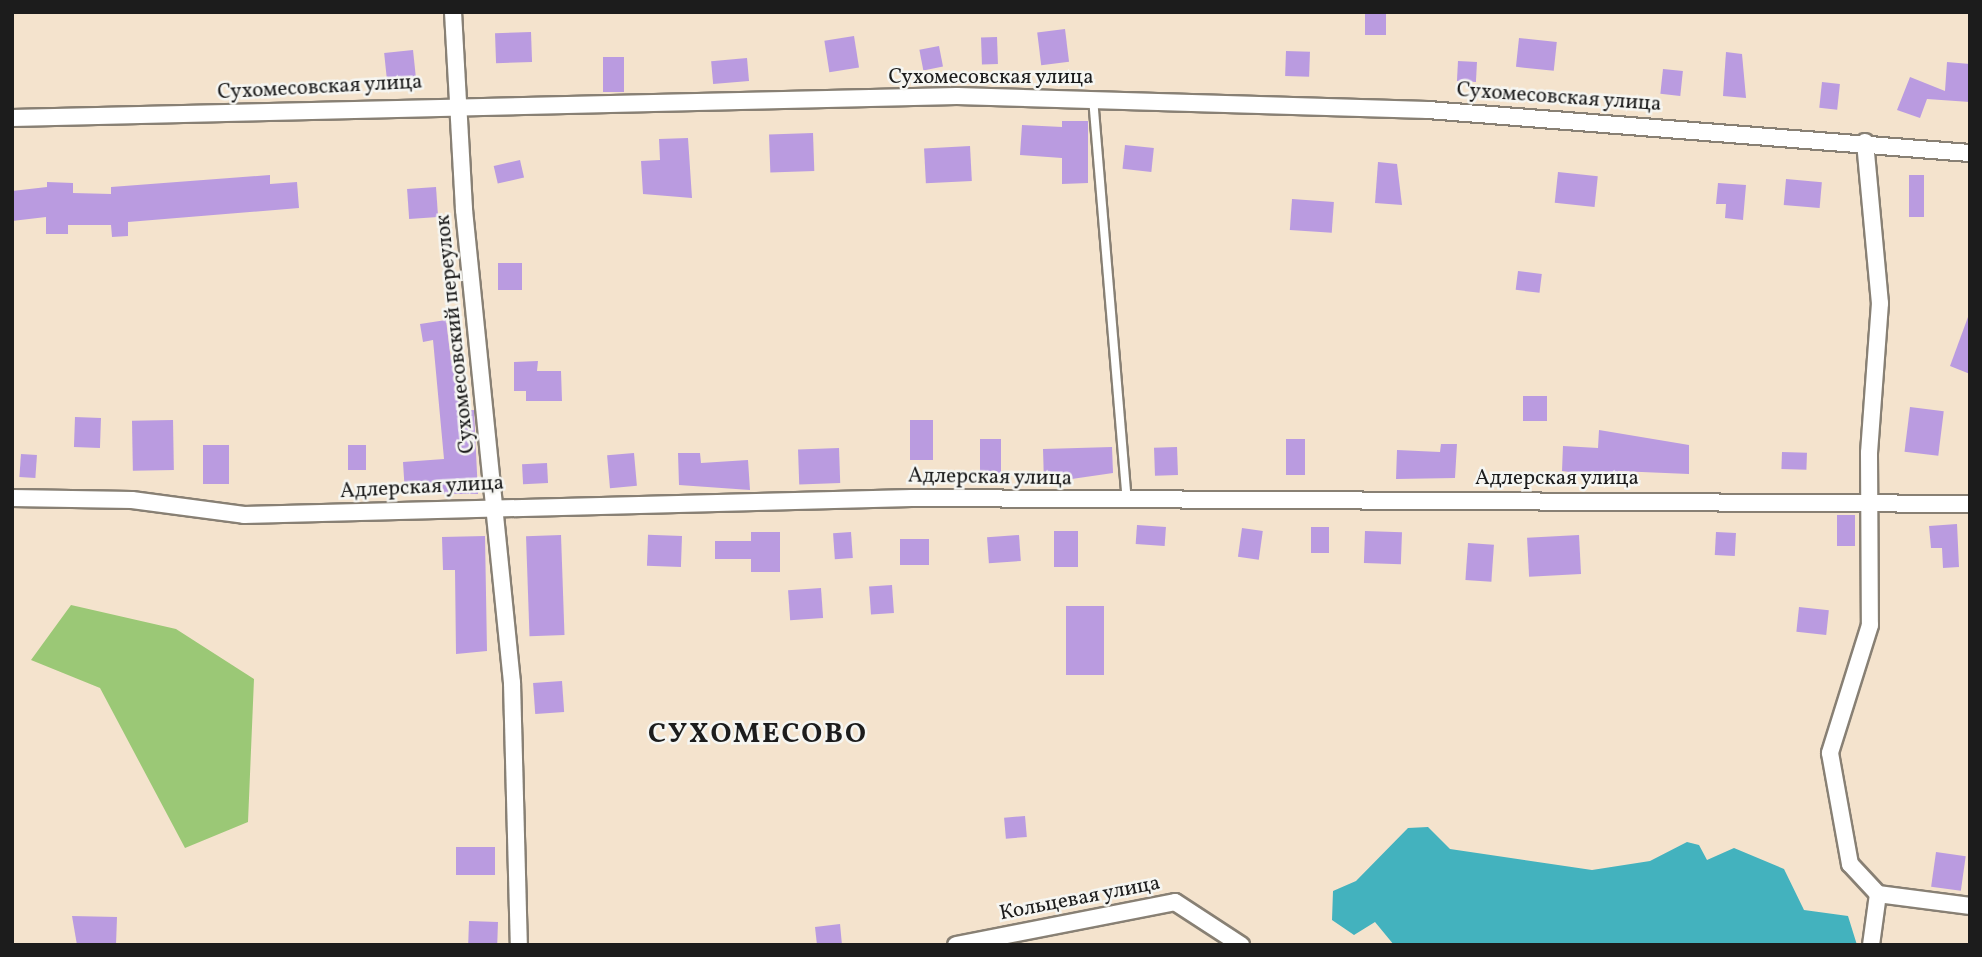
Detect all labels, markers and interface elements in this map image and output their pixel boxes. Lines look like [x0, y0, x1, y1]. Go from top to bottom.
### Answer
street label: Сухомесовская улица [888, 65, 1094, 91]
street label: Сухомесовская улица [217, 70, 423, 106]
street label: Сухомесовская улица [1455, 78, 1663, 118]
street label: Сухомесовский переулок [431, 213, 481, 455]
street label: Адлерская улица [907, 464, 1073, 492]
street label: Адлерская улица [1475, 466, 1639, 492]
street label: Адлерская улица [339, 471, 505, 505]
district label: СУХОМЕСОВО [649, 718, 867, 752]
street label: Кольцевая улица [997, 871, 1163, 927]

